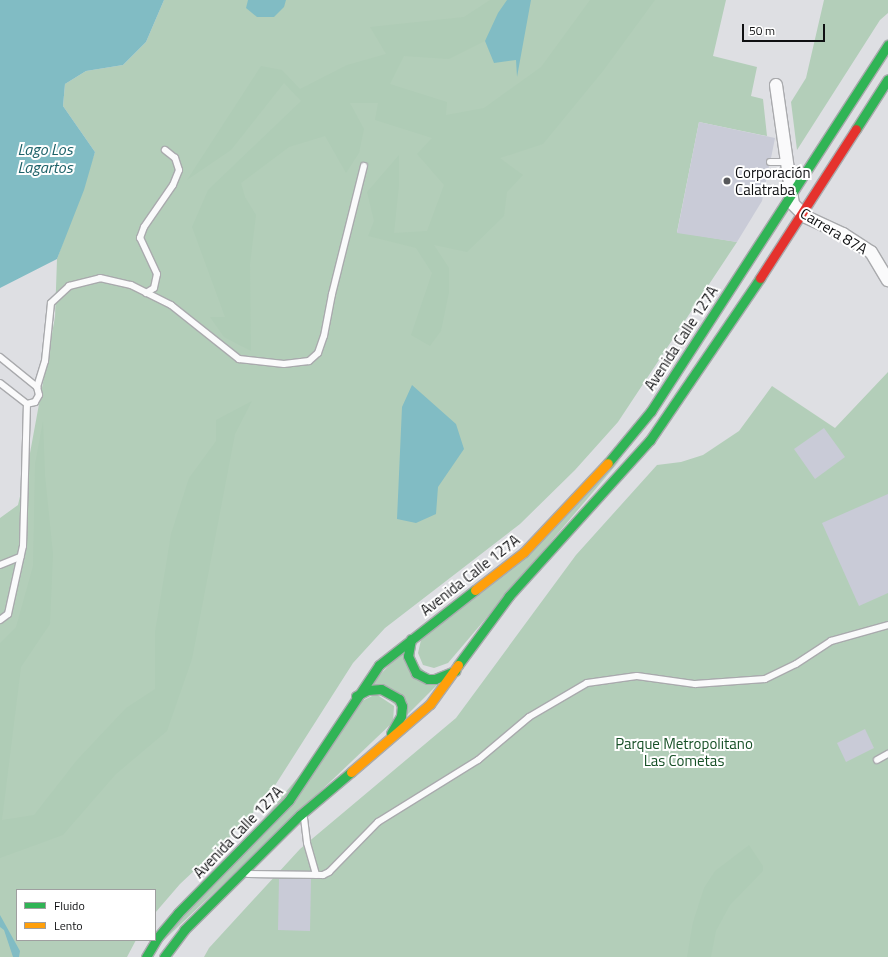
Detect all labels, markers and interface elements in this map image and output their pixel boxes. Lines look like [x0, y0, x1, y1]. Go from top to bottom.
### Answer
scale bar [744, 16, 827, 42]
text: 50 m [749, 21, 775, 40]
water label: Lago Los Lagartos [17, 139, 73, 177]
place label: Corporación Calatraba [735, 163, 810, 198]
marker: Corporación Calatraba [722, 176, 732, 186]
street label: Carrera 87A [797, 204, 871, 258]
street label: Avenida Calle 127A [640, 282, 722, 394]
street label: Avenida Calle 127A [417, 531, 523, 619]
park label: Parque Metropolitano Las Cometas [615, 734, 753, 769]
street label: Avenida Calle 127A [189, 782, 287, 882]
legend [16, 889, 156, 941]
text: Fluido [54, 896, 85, 915]
text: Lento [54, 916, 83, 935]

